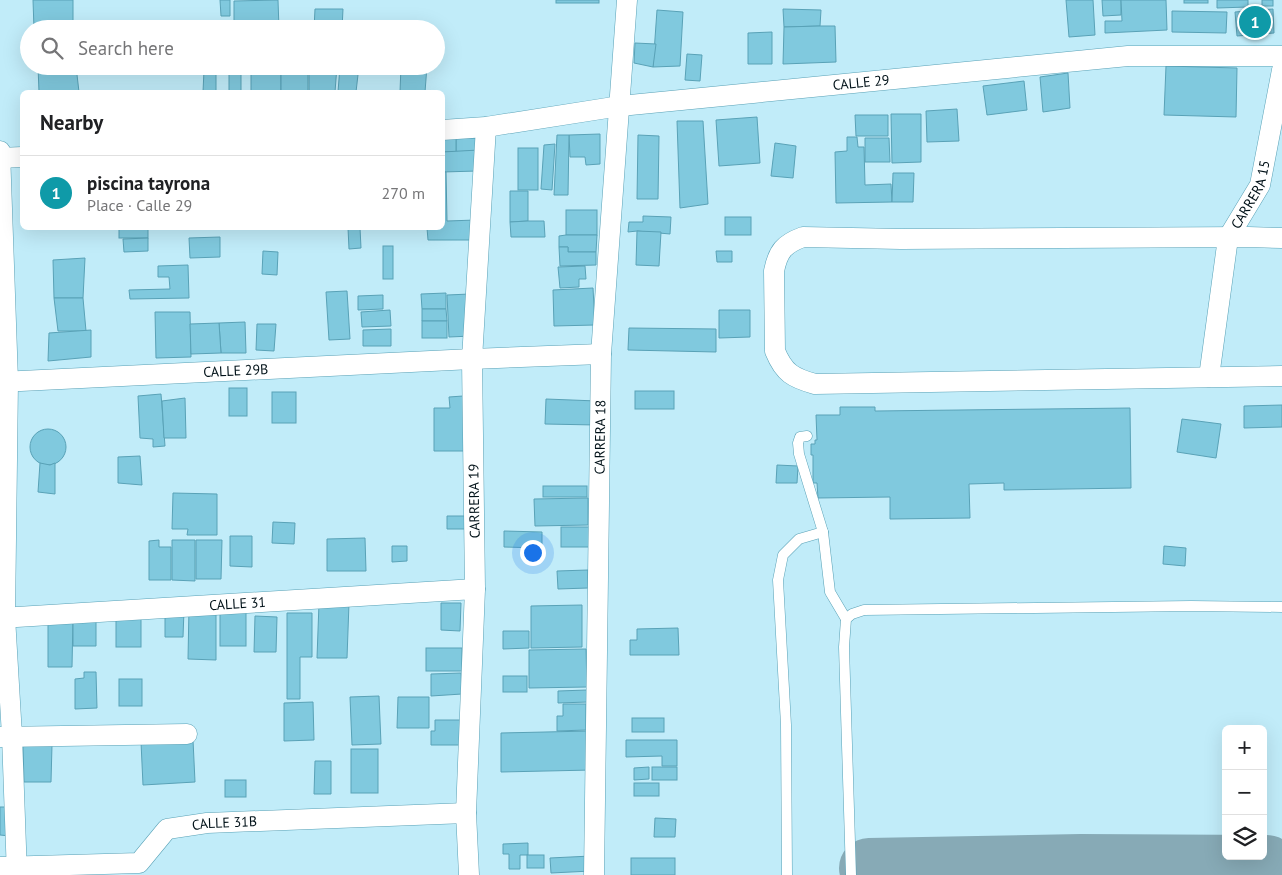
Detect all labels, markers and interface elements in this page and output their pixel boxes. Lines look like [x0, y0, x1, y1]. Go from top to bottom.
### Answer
pin: 1 [1239, 3, 1271, 41]
search box [20, 20, 445, 75]
icon: search [38, 34, 66, 62]
text: Search here [78, 36, 174, 60]
street label: CALLE 29 [832, 71, 890, 94]
text: Nearby [40, 109, 103, 136]
street label: CARRERA 15 [1227, 159, 1274, 232]
text: piscina tayrona [87, 171, 210, 195]
text: 1 [51, 183, 61, 203]
text: 270 m [382, 183, 425, 203]
text: Place · Calle 29 [87, 195, 192, 215]
street label: CALLE 29B [203, 360, 269, 381]
street label: CARRERA 18 [590, 400, 609, 474]
street label: CARRERA 19 [464, 464, 484, 538]
your location [520, 540, 546, 566]
street label: CALLE 31 [209, 593, 266, 614]
map controls [1222, 725, 1267, 860]
button: + [1222, 725, 1267, 770]
button: − [1222, 770, 1267, 815]
street label: CALLE 31B [191, 812, 257, 834]
button: layers [1222, 815, 1267, 860]

